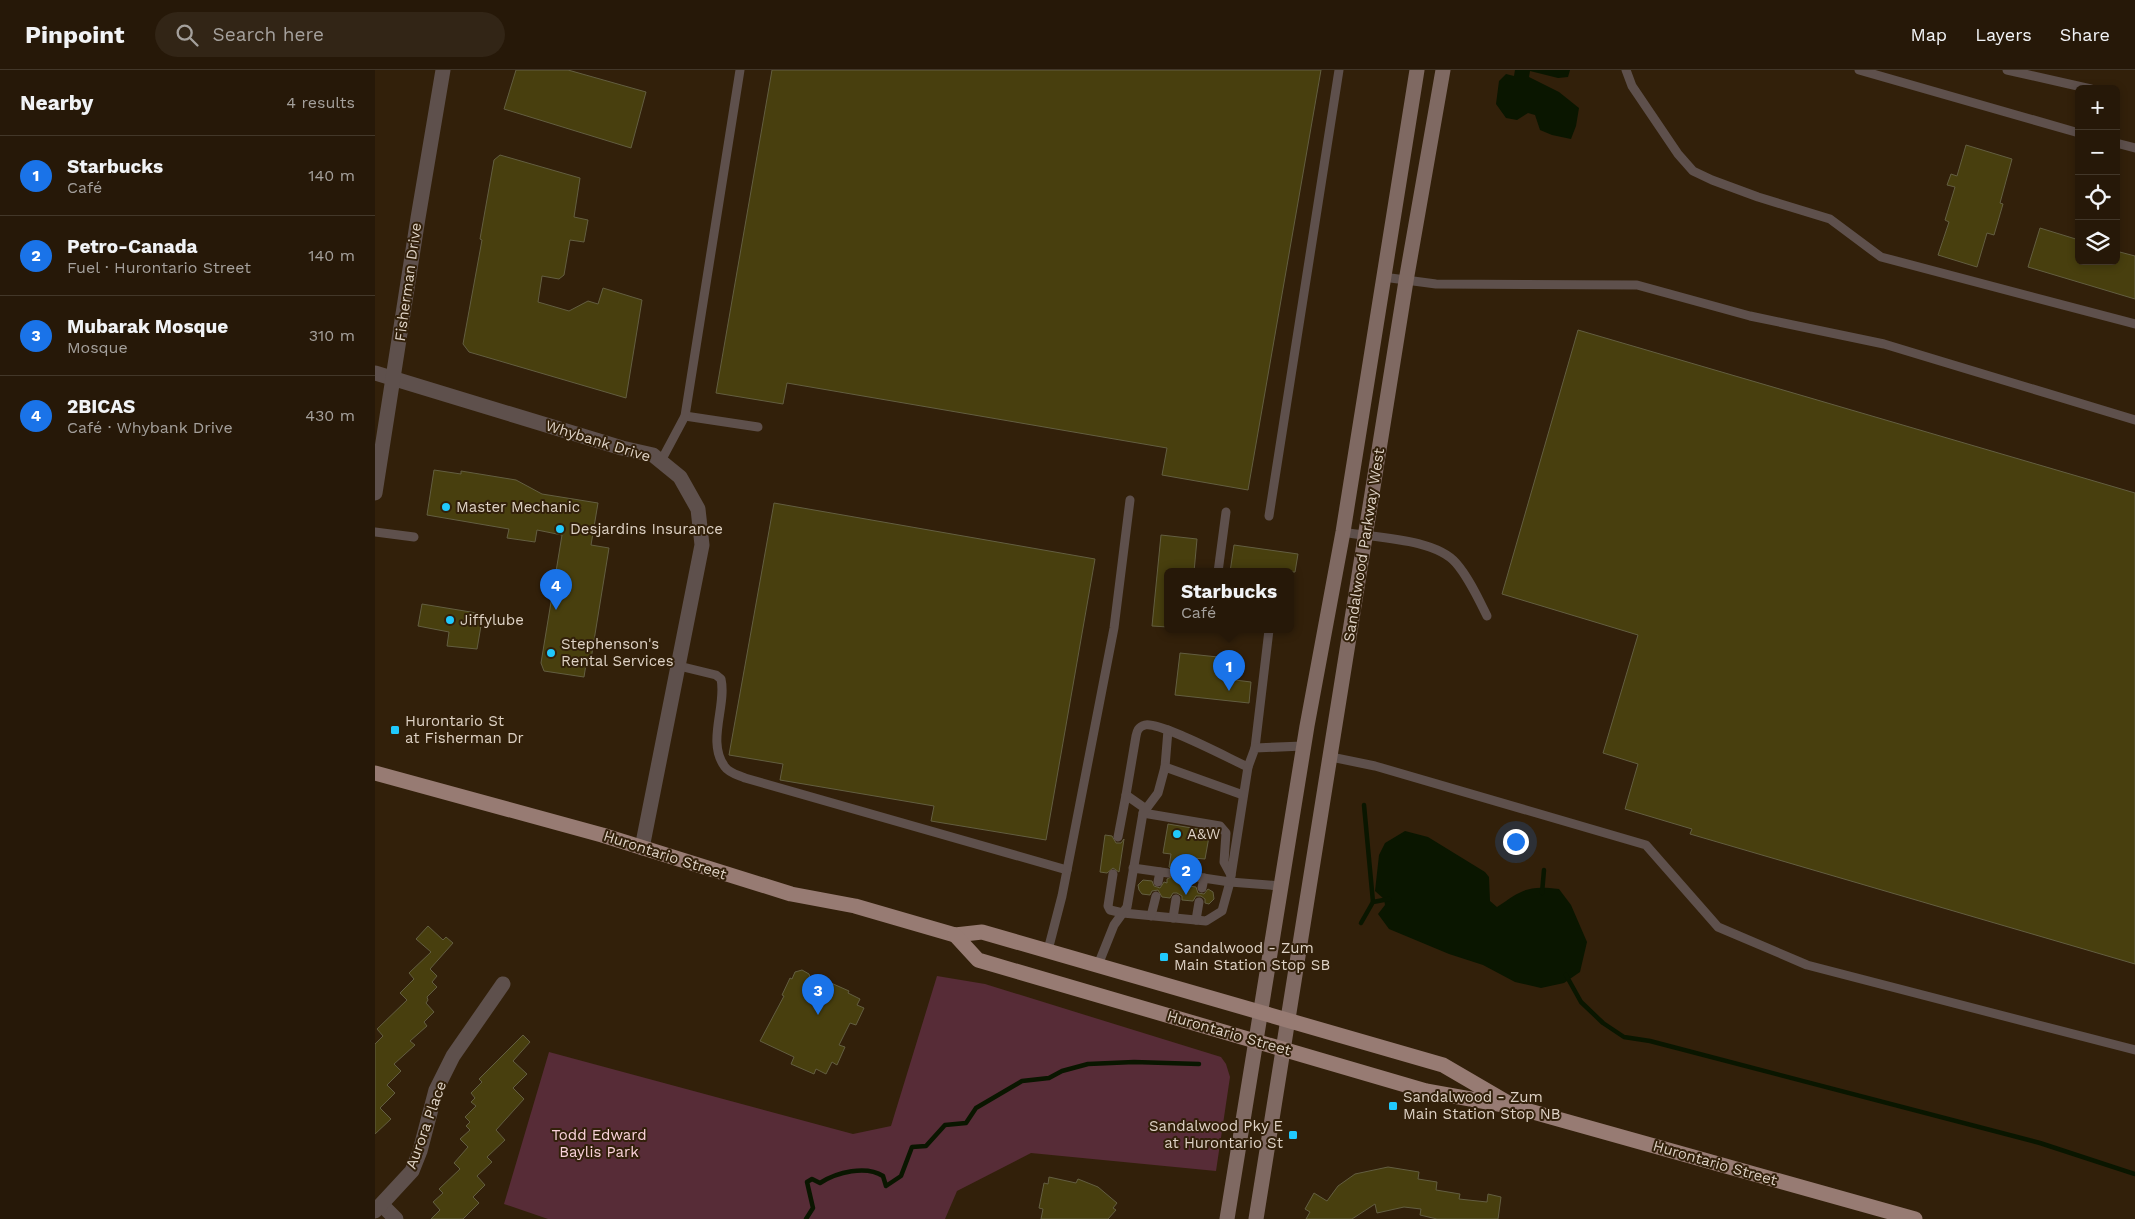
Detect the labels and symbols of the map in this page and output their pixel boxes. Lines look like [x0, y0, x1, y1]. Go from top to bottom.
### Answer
street label: Fisherman Drive [391, 222, 425, 342]
street label: Whybank Drive [543, 416, 653, 466]
street label: Sandalwood Parkway West [1340, 446, 1388, 643]
place label: Master Mechanic [456, 498, 580, 516]
marker: Master Mechanic [440, 501, 452, 513]
place label: Desjardins Insurance [570, 520, 723, 538]
marker: Desjardins Insurance [554, 523, 566, 535]
pin: 4 [540, 569, 572, 610]
place label: Jiffylube [460, 611, 524, 629]
marker: Jiffylube [444, 614, 456, 626]
place label: Stephenson's Rental Services [561, 635, 674, 670]
marker: Stephenson's Rental Services [545, 647, 557, 659]
pin: 1 [1213, 650, 1245, 691]
place label: Hurontario St at Fisherman Dr [405, 712, 524, 747]
marker: Hurontario St at Fisherman Dr [389, 724, 401, 736]
place label: A&W [1187, 825, 1220, 843]
street label: Hurontario Street [601, 827, 729, 884]
marker: A&W [1171, 828, 1183, 840]
your location [1503, 829, 1529, 855]
pin: 2 [1170, 854, 1202, 895]
place label: Sandalwood - Zum Main Station Stop SB [1174, 939, 1330, 974]
marker: Sandalwood - Zum Main Station Stop SB [1158, 951, 1170, 963]
pin: 3 [802, 974, 834, 1015]
street label: Hurontario Street [1165, 1007, 1294, 1060]
street label: Aurora Place [402, 1079, 450, 1171]
place label: Sandalwood - Zum Main Station Stop NB [1403, 1088, 1561, 1123]
marker: Sandalwood - Zum Main Station Stop NB [1387, 1100, 1399, 1112]
place label: Sandalwood Pky E at Hurontario St [1149, 1117, 1284, 1152]
park label: Todd Edward Baylis Park [551, 1126, 647, 1161]
marker: Sandalwood Pky E at Hurontario St [1287, 1129, 1299, 1141]
street label: Hurontario Street [1651, 1137, 1780, 1190]

